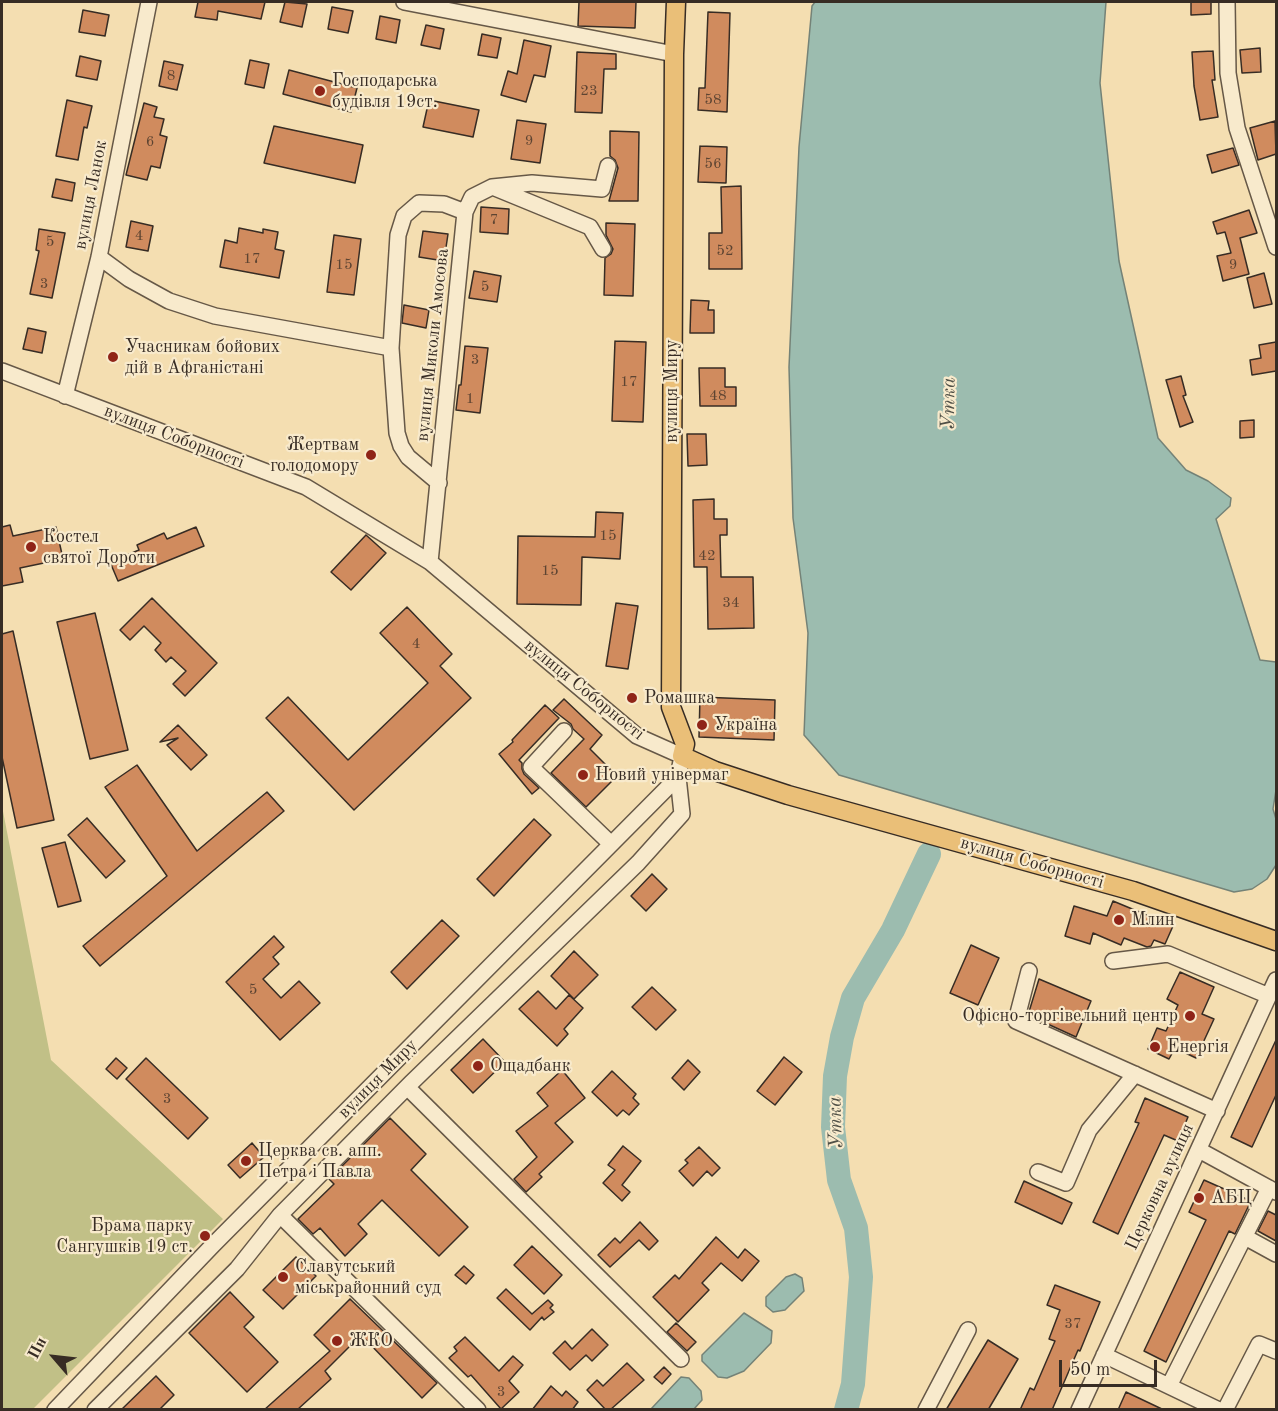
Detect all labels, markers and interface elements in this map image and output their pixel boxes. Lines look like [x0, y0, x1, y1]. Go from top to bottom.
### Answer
house number: 8 [167, 67, 175, 85]
place label: Господарська будівля 19ст. [332, 70, 438, 112]
house number: 23 [580, 82, 598, 100]
marker: Господарська будівля 19ст. [313, 84, 327, 98]
house number: 58 [704, 91, 722, 109]
house number: 9 [525, 132, 533, 150]
house number: 6 [146, 133, 154, 151]
street label: вулиця Ланок [70, 139, 112, 251]
house number: 56 [704, 155, 722, 173]
house number: 7 [490, 211, 498, 229]
house number: 4 [135, 227, 143, 245]
house number: 5 [46, 233, 54, 251]
house number: 52 [716, 242, 734, 260]
street label: вулиця Миколи Амосова [412, 247, 454, 443]
house number: 17 [243, 250, 261, 268]
house number: 15 [335, 256, 353, 274]
house number: 9 [1229, 256, 1237, 274]
house number: 3 [40, 275, 48, 293]
house number: 5 [481, 278, 489, 296]
place label: Учасникам бойових дій в Афганістані [125, 336, 280, 378]
street label: вулиця Миру [661, 339, 683, 443]
marker: Учасникам бойових дій в Афганістані [106, 350, 120, 364]
house number: 3 [471, 351, 479, 369]
house number: 17 [620, 373, 638, 391]
water label: Утка [937, 377, 961, 431]
house number: 48 [709, 387, 727, 405]
house number: 1 [466, 390, 474, 408]
street label: вулиця Соборності [101, 400, 247, 474]
place label: Жертвам голодомору [270, 434, 359, 476]
marker: Жертвам голодомору [364, 448, 378, 462]
place label: Костел святої Дороти [43, 526, 155, 568]
house number: 15 [599, 527, 617, 545]
marker: Костел святої Дороти [24, 540, 38, 554]
house number: 42 [698, 547, 716, 565]
house number: 15 [541, 562, 559, 580]
house number: 34 [722, 594, 740, 612]
house number: 4 [412, 635, 420, 653]
street label: вулиця Соборності [520, 635, 648, 745]
place label: Ромашка [644, 687, 715, 709]
marker: Ромашка [625, 691, 639, 705]
place label: Україна [714, 714, 777, 736]
marker: Україна [695, 718, 709, 732]
place label: Новий універмаг [595, 764, 729, 786]
marker: Новий універмаг [576, 768, 590, 782]
street label: вулиця Соборності [958, 832, 1106, 894]
place label: Млин [1131, 909, 1175, 931]
marker: Млин [1112, 913, 1126, 927]
house number: 5 [249, 981, 257, 999]
place label: Офісно-торгівельний центр [962, 1005, 1178, 1027]
marker: Офісно-торгівельний центр [1183, 1009, 1197, 1023]
street label: вулиця Миру [334, 1035, 422, 1123]
place label: Енергія [1167, 1036, 1229, 1058]
marker: Енергія [1148, 1040, 1162, 1054]
place label: Ощадбанк [490, 1055, 571, 1077]
marker: Ощадбанк [471, 1059, 485, 1073]
house number: 3 [163, 1090, 171, 1108]
water label: Утка [823, 1096, 849, 1150]
street label: Церковна вулиця [1121, 1120, 1199, 1254]
place label: Церква св. апп. Петра і Павла [258, 1140, 382, 1182]
marker: Церква св. апп. Петра і Павла [239, 1154, 253, 1168]
place label: АБЦ [1211, 1187, 1252, 1209]
marker: АБЦ [1192, 1191, 1206, 1205]
place label: Брама парку Сангушків 19 ст. [56, 1215, 193, 1258]
marker: Брама парку Сангушків 19 ст. [198, 1229, 212, 1243]
place label: Славутський міськрайонний суд [295, 1256, 441, 1298]
marker: Славутський міськрайонний суд [276, 1270, 290, 1284]
house number: 37 [1064, 1315, 1082, 1333]
north arrow [24, 1327, 84, 1387]
place label: ЖКО [349, 1330, 393, 1352]
marker: ЖКО [330, 1334, 344, 1348]
text: Пн [26, 1335, 50, 1362]
scale bar [1062, 1348, 1160, 1386]
text: 50 m [1070, 1361, 1110, 1379]
house number: 3 [497, 1383, 505, 1401]

